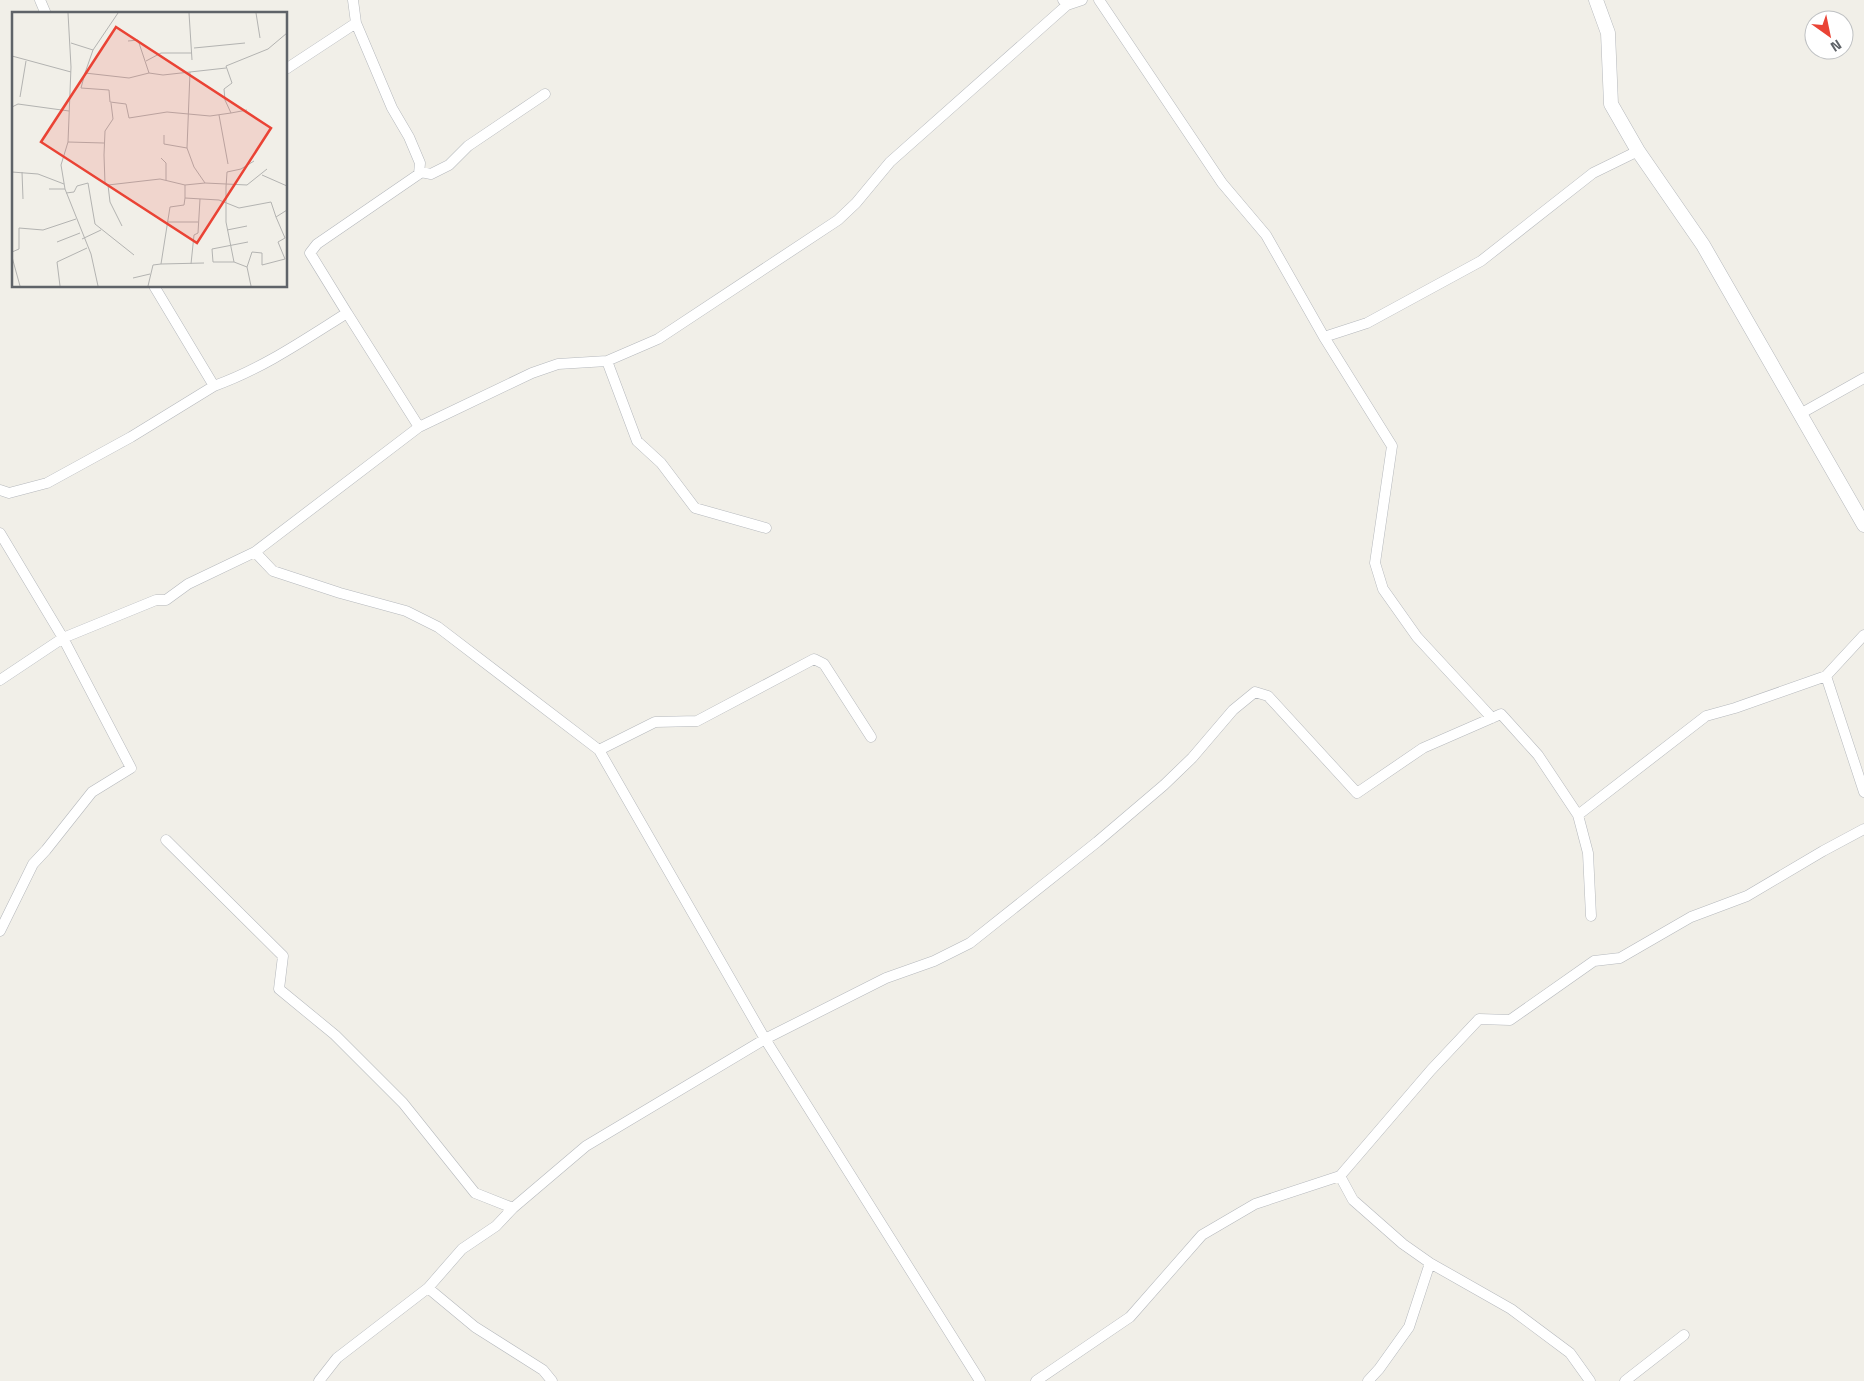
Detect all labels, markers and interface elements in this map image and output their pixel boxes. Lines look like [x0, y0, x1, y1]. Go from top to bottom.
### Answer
north arrow [1804, 10, 1854, 60]
inset map [12, 12, 288, 288]
text: N [1827, 35, 1846, 58]

